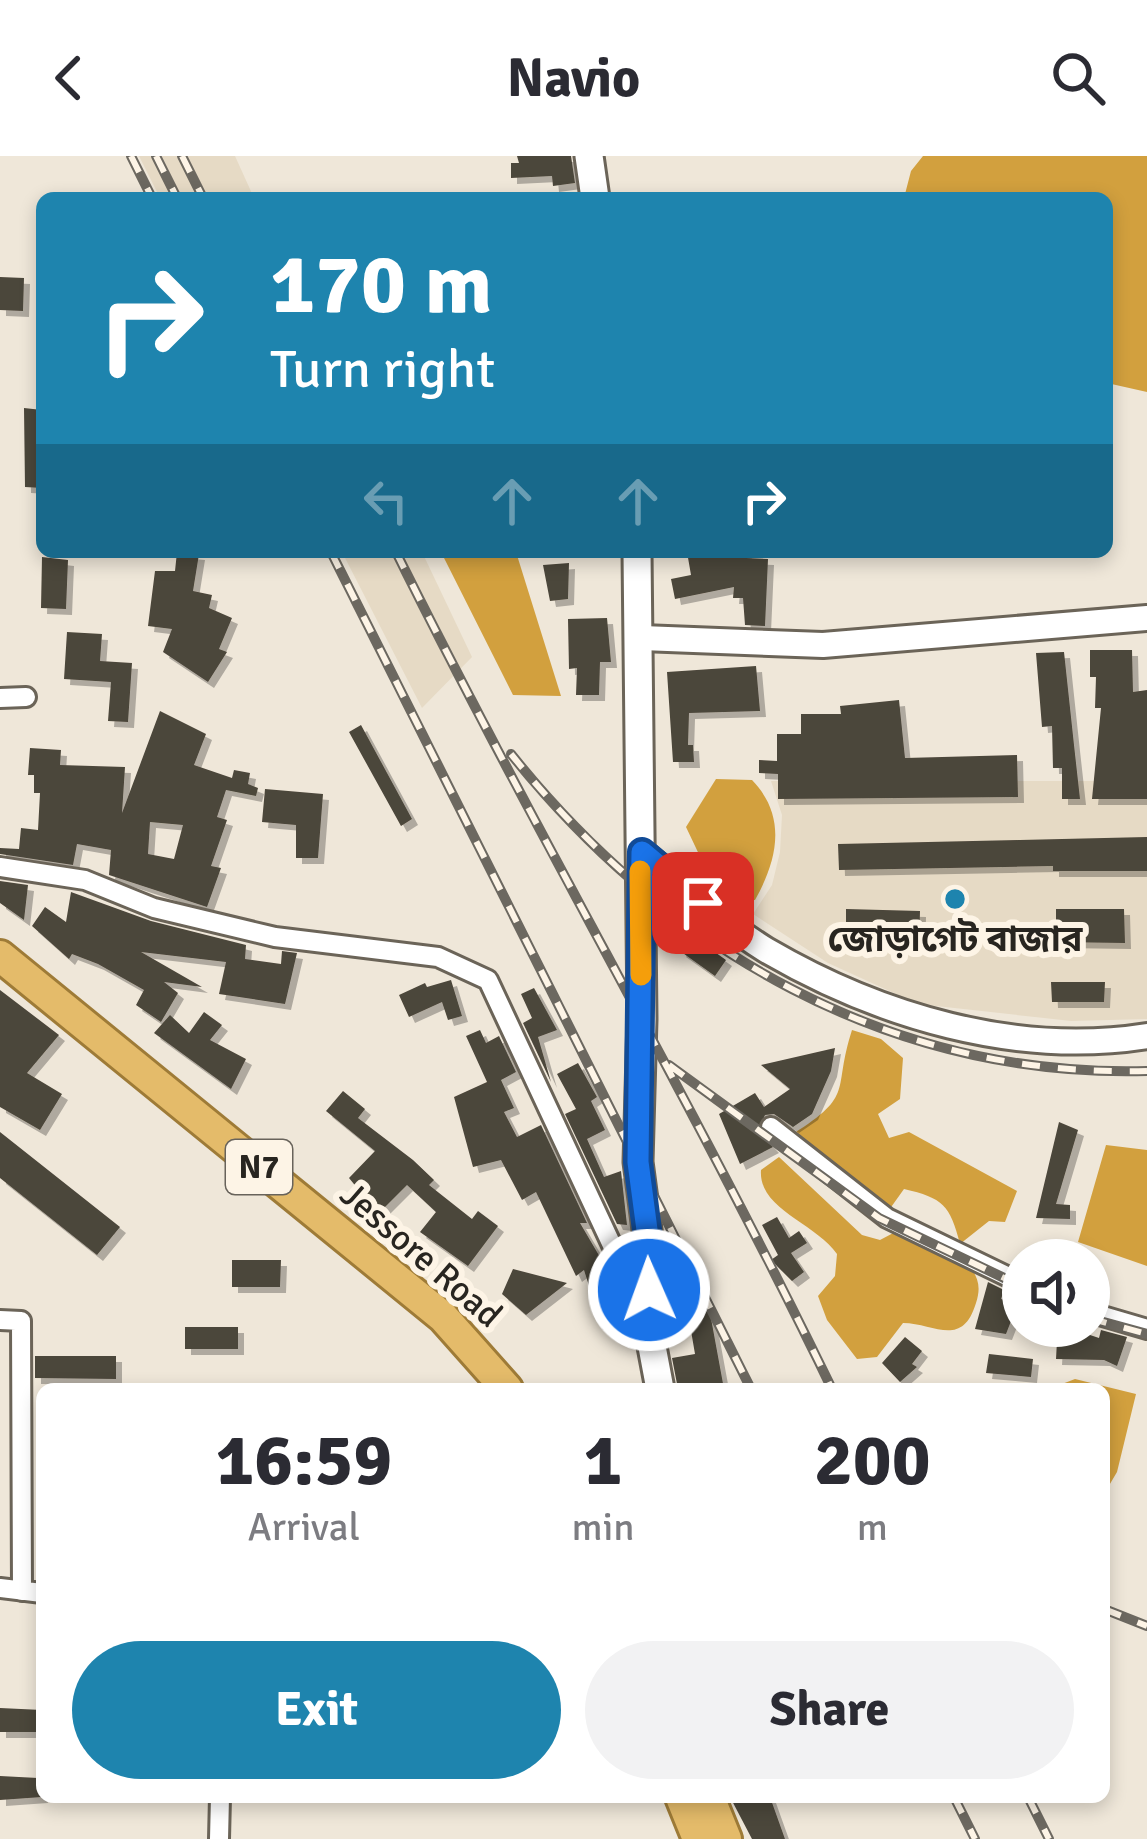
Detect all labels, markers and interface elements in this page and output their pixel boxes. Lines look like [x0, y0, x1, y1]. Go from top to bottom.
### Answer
icon: back [36, 45, 102, 111]
text: Navio [507, 45, 640, 112]
icon: search [1045, 45, 1111, 111]
text: 170 m [270, 233, 492, 337]
icon: right [72, 240, 228, 396]
text: Turn right [270, 336, 495, 403]
icon: left [353, 468, 419, 534]
icon: ahead [479, 468, 545, 534]
icon: ahead [605, 468, 671, 534]
icon: right [731, 468, 797, 534]
pin [652, 852, 754, 954]
icon: arrive [670, 870, 736, 936]
marker: জোড়াগেট বাজার [942, 886, 968, 912]
place label: জোড়াগেট বাজার [827, 917, 1084, 962]
road number: N7 [226, 1140, 292, 1194]
street label: Jessore Road [331, 1172, 511, 1338]
position arrow [586, 1227, 712, 1353]
map controls [1002, 1239, 1110, 1347]
button: sound [1002, 1239, 1110, 1347]
text: 16:59 [215, 1416, 392, 1505]
text: 1 [584, 1416, 622, 1505]
text: 200 [814, 1416, 931, 1505]
text: Arrival [248, 1503, 360, 1551]
text: min [572, 1503, 635, 1551]
text: m [857, 1503, 888, 1551]
button: Exit [72, 1641, 561, 1779]
button: Share [585, 1641, 1074, 1779]

